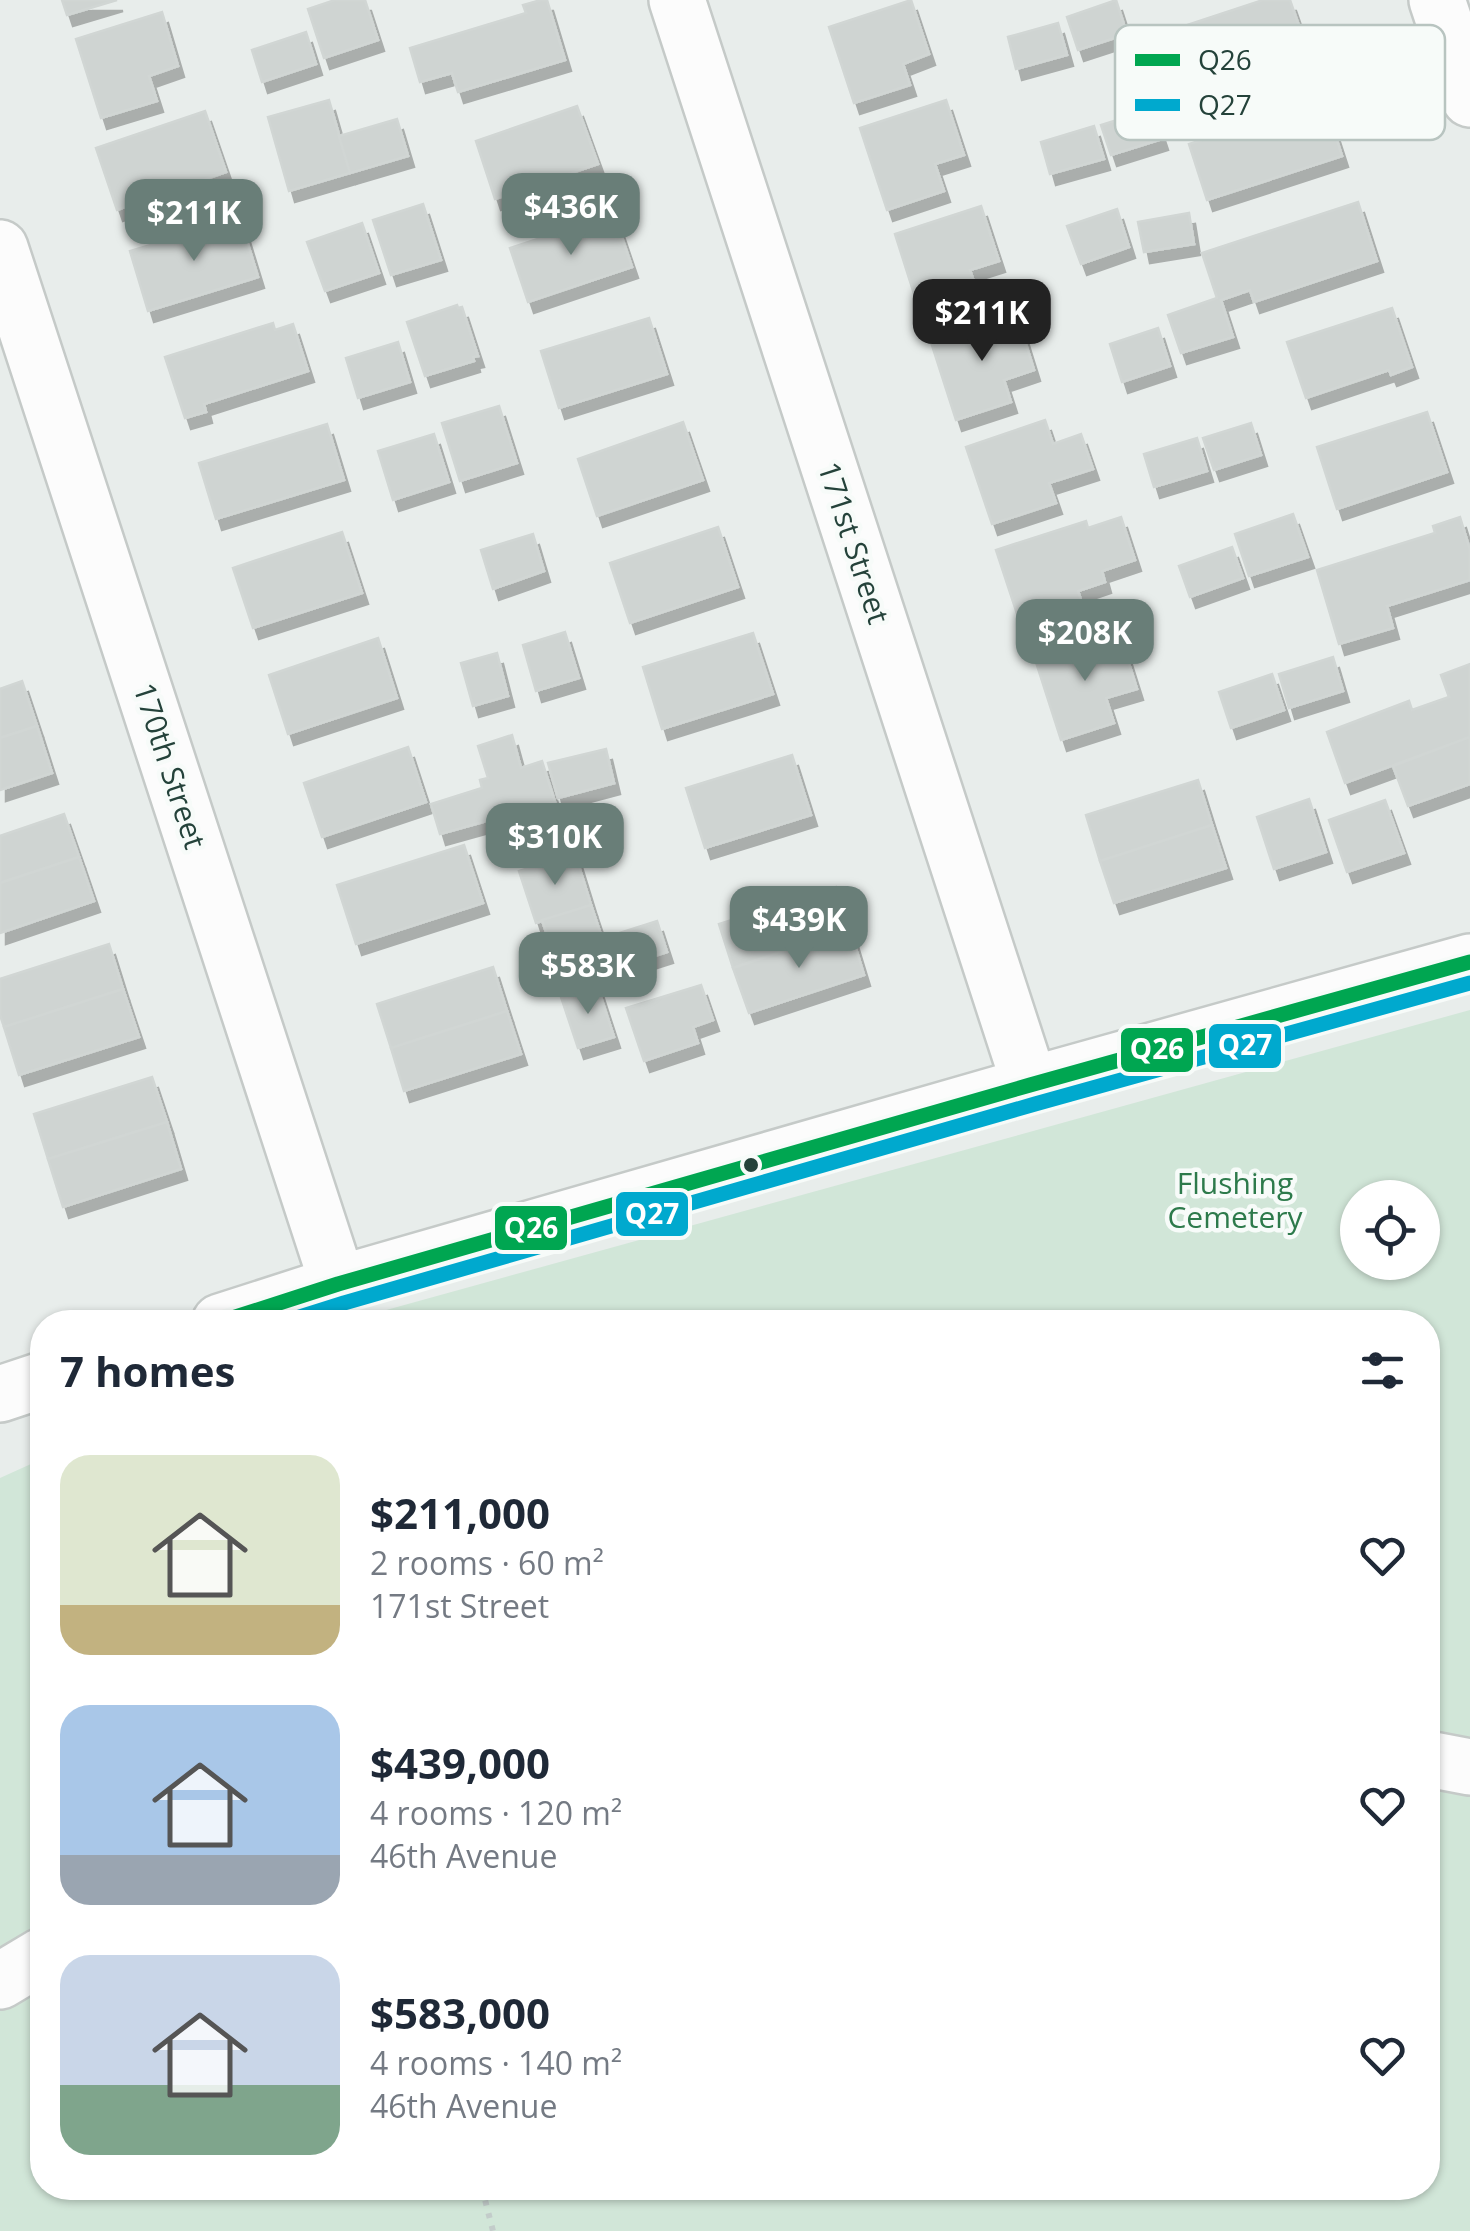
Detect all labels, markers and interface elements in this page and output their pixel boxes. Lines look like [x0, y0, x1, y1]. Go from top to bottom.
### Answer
legend [1115, 25, 1445, 140]
text: Q26 [1198, 40, 1252, 78]
text: Q27 [1198, 85, 1252, 123]
pin: $436K [501, 173, 641, 258]
pin: $211K [124, 179, 264, 264]
text: $436K [524, 184, 618, 227]
text: $211K [147, 190, 241, 233]
pin: $211K [912, 279, 1052, 364]
text: $211K [935, 290, 1029, 333]
street label: 171st Street [809, 456, 900, 629]
pin: $208K [1015, 599, 1155, 684]
text: $208K [1038, 610, 1132, 653]
street label: 170th Street [124, 677, 217, 854]
pin: $310K [485, 803, 625, 888]
text: $310K [508, 814, 602, 857]
pin: $439K [729, 886, 869, 971]
text: $439K [752, 897, 846, 940]
pin: $583K [518, 932, 658, 1017]
text: $583K [541, 943, 635, 986]
line badge: Q27 [1207, 1022, 1283, 1070]
text: Q27 [1218, 1025, 1272, 1063]
line badge: Q26 [1119, 1026, 1195, 1074]
text: Q26 [1130, 1029, 1184, 1067]
unlabelled marker [741, 1155, 761, 1175]
park label: Flushing Cemetery [1167, 1162, 1304, 1237]
map controls [1340, 1180, 1440, 1280]
button: locate [1340, 1180, 1440, 1280]
line badge: Q27 [614, 1190, 690, 1238]
text: Q27 [625, 1194, 679, 1232]
line badge: Q26 [493, 1204, 569, 1252]
text: Q26 [504, 1208, 558, 1246]
text: 7 homes [60, 1342, 235, 1399]
icon: filters [1355, 1343, 1410, 1398]
text: $211,000 [370, 1484, 550, 1541]
icon: home [140, 1495, 260, 1615]
icon: heart [1355, 1528, 1410, 1583]
text: 2 rooms · 60 m² [370, 1541, 604, 1584]
text: 171st Street [370, 1584, 549, 1627]
text: $439,000 [370, 1734, 550, 1791]
icon: home [140, 1745, 260, 1865]
icon: heart [1355, 1778, 1410, 1833]
text: 4 rooms · 120 m² [370, 1791, 622, 1834]
text: 46th Avenue [370, 1834, 557, 1877]
text: $583,000 [370, 1984, 550, 2041]
icon: home [140, 1995, 260, 2115]
icon: heart [1355, 2028, 1410, 2083]
text: 4 rooms · 140 m² [370, 2041, 622, 2084]
text: 46th Avenue [370, 2084, 557, 2127]

